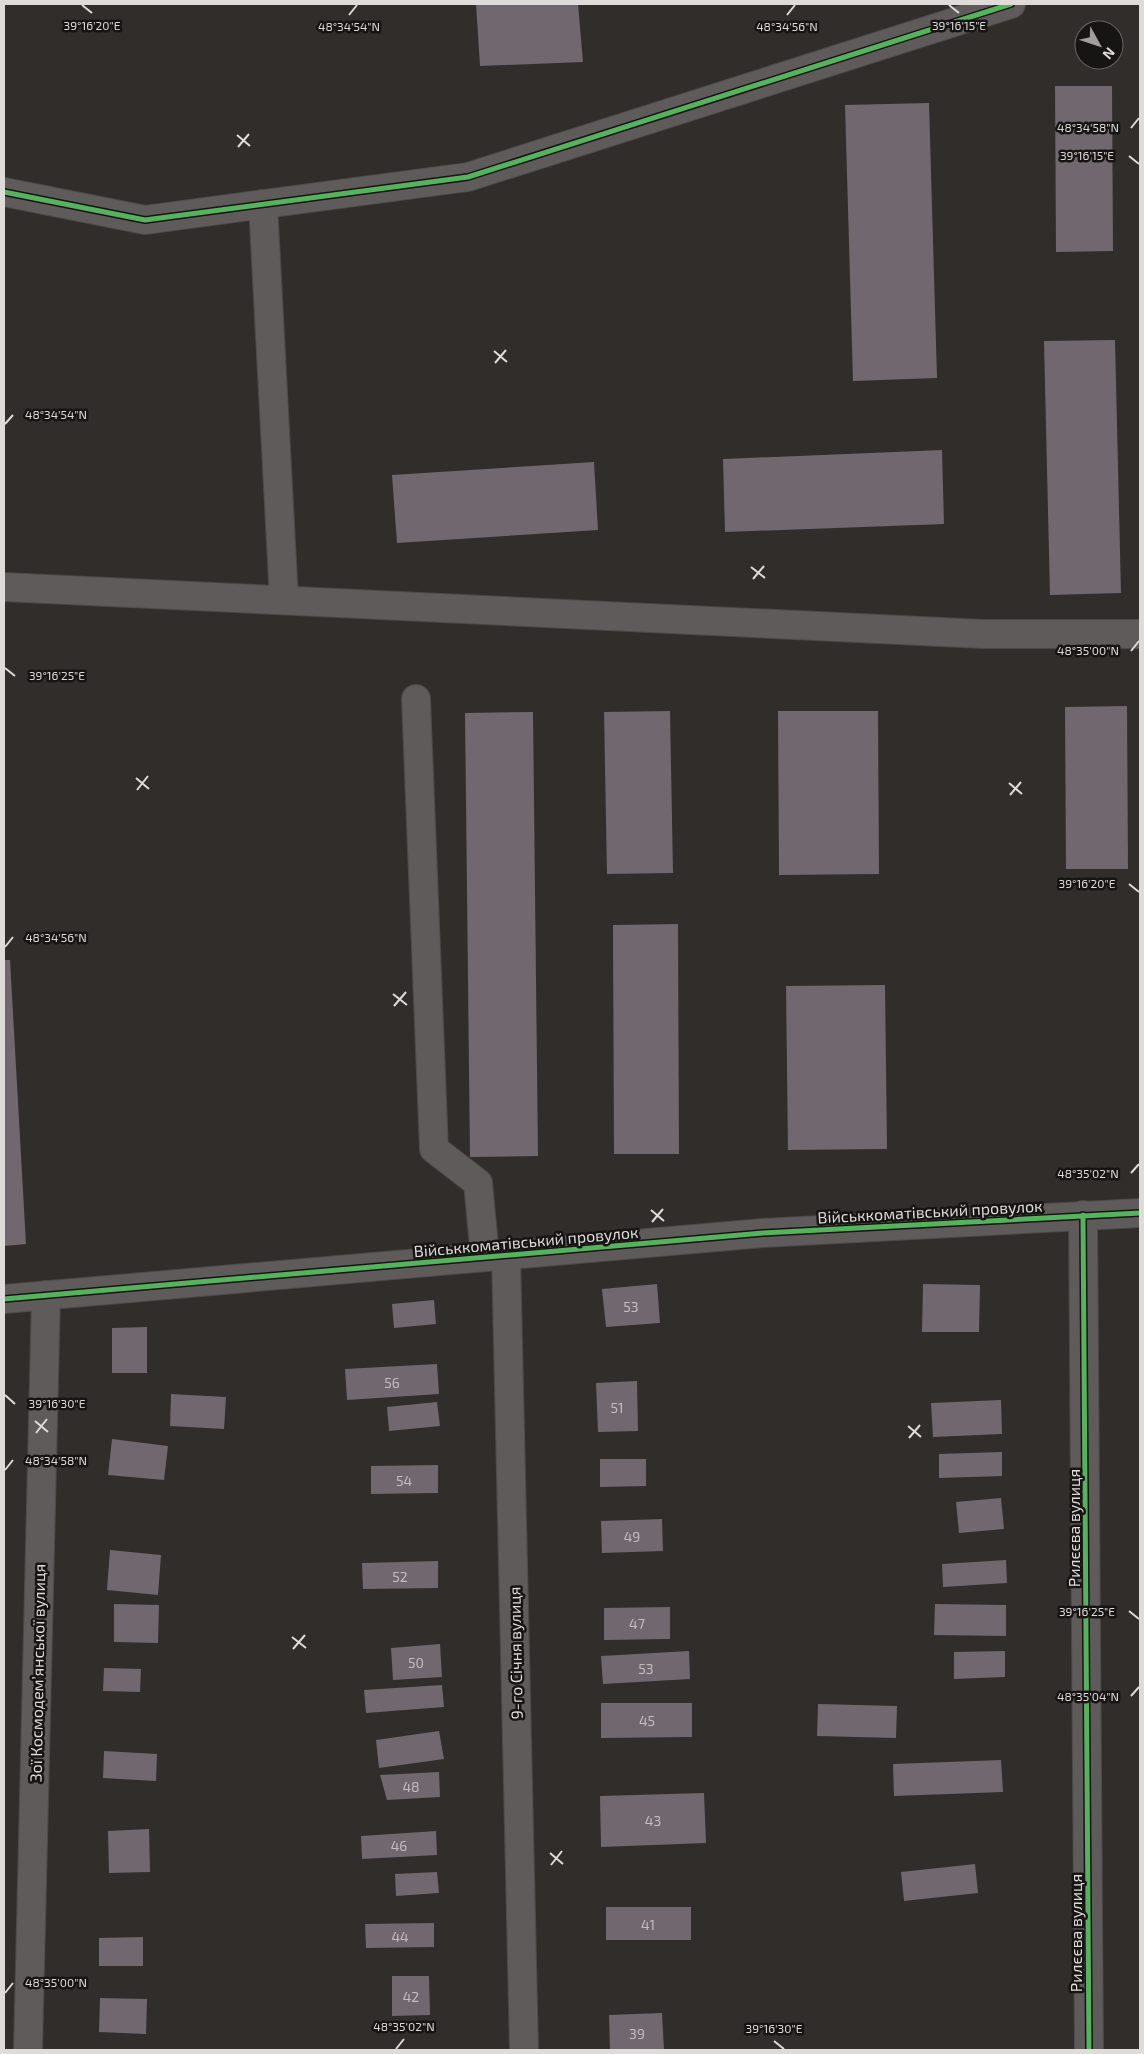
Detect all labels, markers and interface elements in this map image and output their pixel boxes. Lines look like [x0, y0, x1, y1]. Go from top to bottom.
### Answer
text: 39°16'20"E [64, 18, 121, 32]
text: 39°16'15"E [932, 18, 986, 32]
text: 48°34'54"N [318, 19, 380, 33]
text: 48°34'56"N [756, 19, 818, 33]
north arrow [1074, 20, 1124, 70]
text: N [1100, 44, 1119, 63]
text: 48°34'58"N [1057, 120, 1119, 134]
text: 39°16'15"E [1060, 148, 1114, 162]
text: 48°34'54"N [25, 407, 87, 421]
text: 48°35'00"N [1057, 643, 1119, 657]
text: 39°16'25"E [29, 668, 85, 682]
text: 39°16'20"E [1059, 876, 1116, 890]
text: 48°34'56"N [25, 930, 87, 944]
text: 48°35'02"N [1057, 1166, 1119, 1180]
street label: Військкоматівський провулок [817, 1196, 1043, 1227]
street label: Військкоматівський провулок [413, 1222, 640, 1261]
house number: 53 [623, 1298, 639, 1315]
house number: 56 [384, 1374, 400, 1391]
text: 39°16'30"E [29, 1396, 86, 1410]
house number: 51 [610, 1399, 624, 1416]
text: 48°34'58"N [25, 1453, 87, 1467]
street label: Рилєєва вулиця [1064, 1469, 1084, 1587]
house number: 54 [396, 1472, 412, 1489]
house number: 49 [624, 1528, 640, 1545]
street label: Зої Космодем’янської вулиця [26, 1564, 49, 1782]
house number: 52 [392, 1568, 408, 1585]
street label: 9-го Січня вулиця [504, 1586, 527, 1720]
text: 39°16'25"E [1059, 1604, 1115, 1618]
house number: 47 [629, 1615, 645, 1632]
house number: 50 [408, 1654, 424, 1671]
house number: 53 [638, 1660, 654, 1677]
text: 48°35'04"N [1057, 1689, 1119, 1703]
house number: 45 [639, 1712, 655, 1729]
house number: 48 [402, 1778, 420, 1795]
house number: 43 [645, 1812, 661, 1829]
house number: 46 [391, 1837, 407, 1854]
street label: Рилєєва вулиця [1066, 1874, 1086, 1992]
house number: 41 [641, 1916, 655, 1933]
house number: 44 [391, 1928, 409, 1945]
text: 48°35'00"N [25, 1975, 87, 1989]
house number: 42 [403, 1988, 419, 2005]
text: 48°35'02"N [373, 2019, 435, 2033]
text: 39°16'30"E [746, 2021, 803, 2035]
house number: 39 [629, 2025, 645, 2042]

